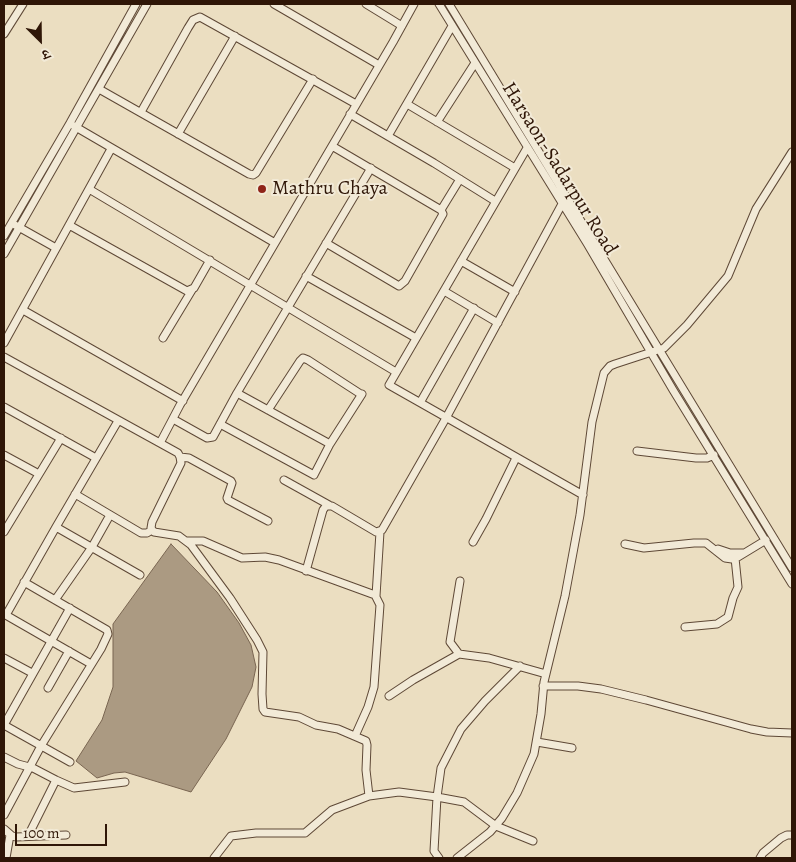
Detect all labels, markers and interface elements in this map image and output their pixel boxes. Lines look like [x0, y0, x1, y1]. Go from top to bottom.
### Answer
north arrow [15, 15, 65, 65]
text: उ [39, 44, 53, 64]
street label: Harsaon-Sadarpur Road [496, 78, 622, 260]
place label: Mathru Chaya [272, 177, 388, 201]
marker: Mathru Chaya [256, 183, 268, 195]
scale bar [18, 814, 110, 846]
text: 100 m [23, 823, 60, 843]

